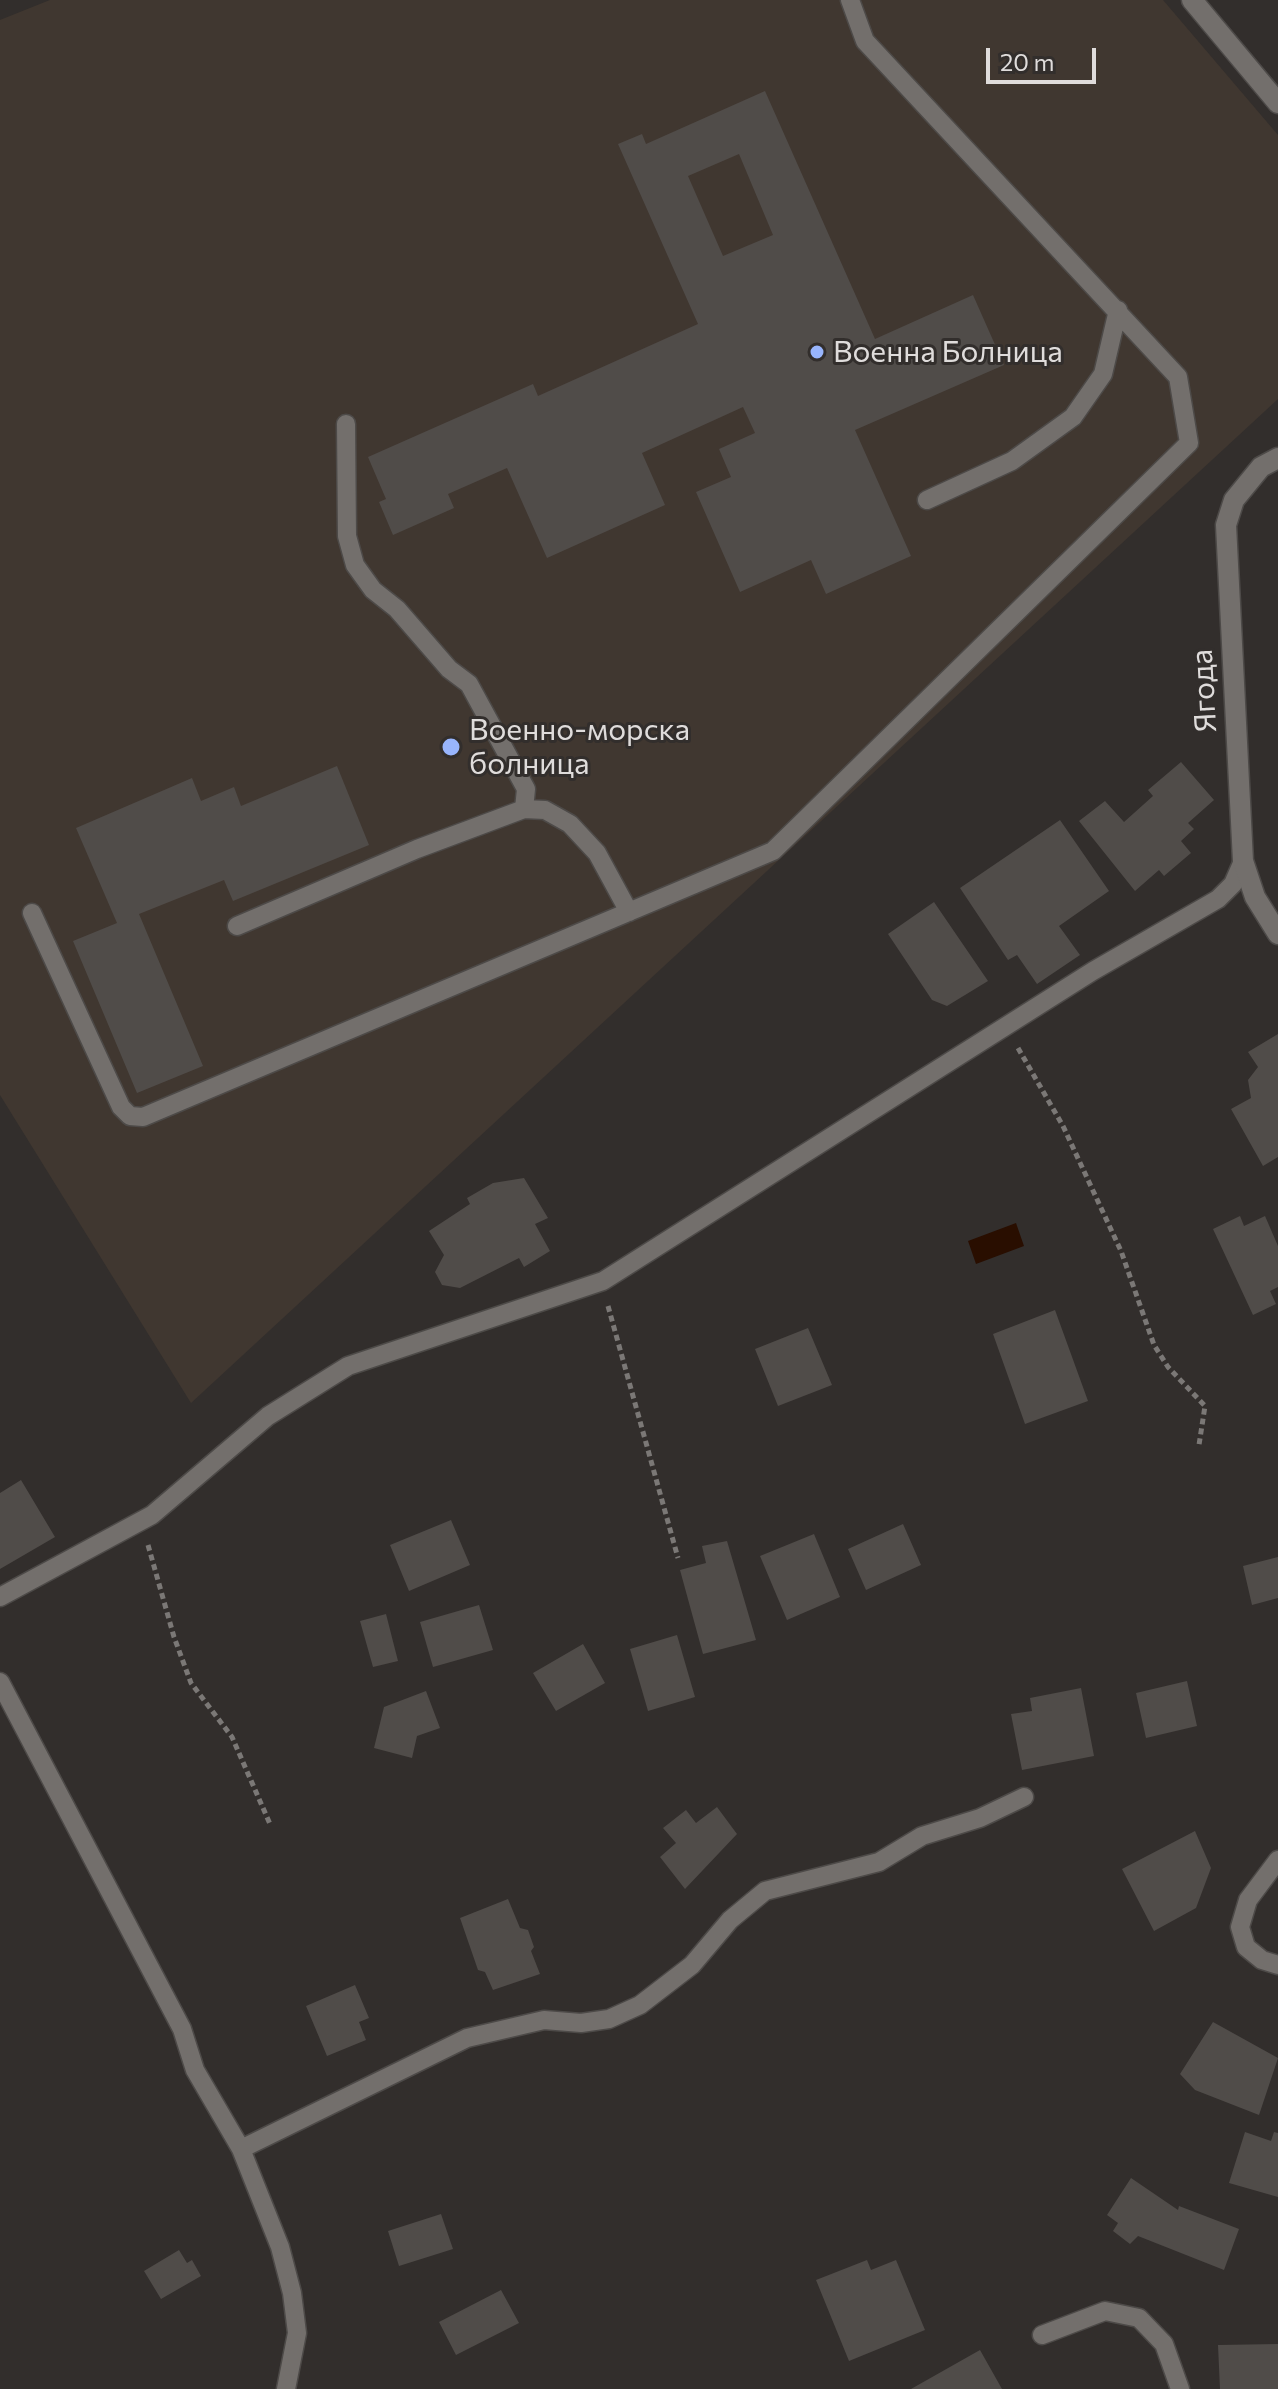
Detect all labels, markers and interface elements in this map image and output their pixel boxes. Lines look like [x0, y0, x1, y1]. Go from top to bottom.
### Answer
scale bar [990, 32, 1100, 82]
text: 20 m [1000, 47, 1054, 76]
place label: Военна Болница [833, 334, 1063, 370]
marker: Военна Болница [808, 343, 826, 361]
street label: Ягода [1184, 648, 1224, 734]
place label: Военно-морска болница [469, 712, 690, 782]
marker: Военно-морска болница [440, 736, 462, 758]

